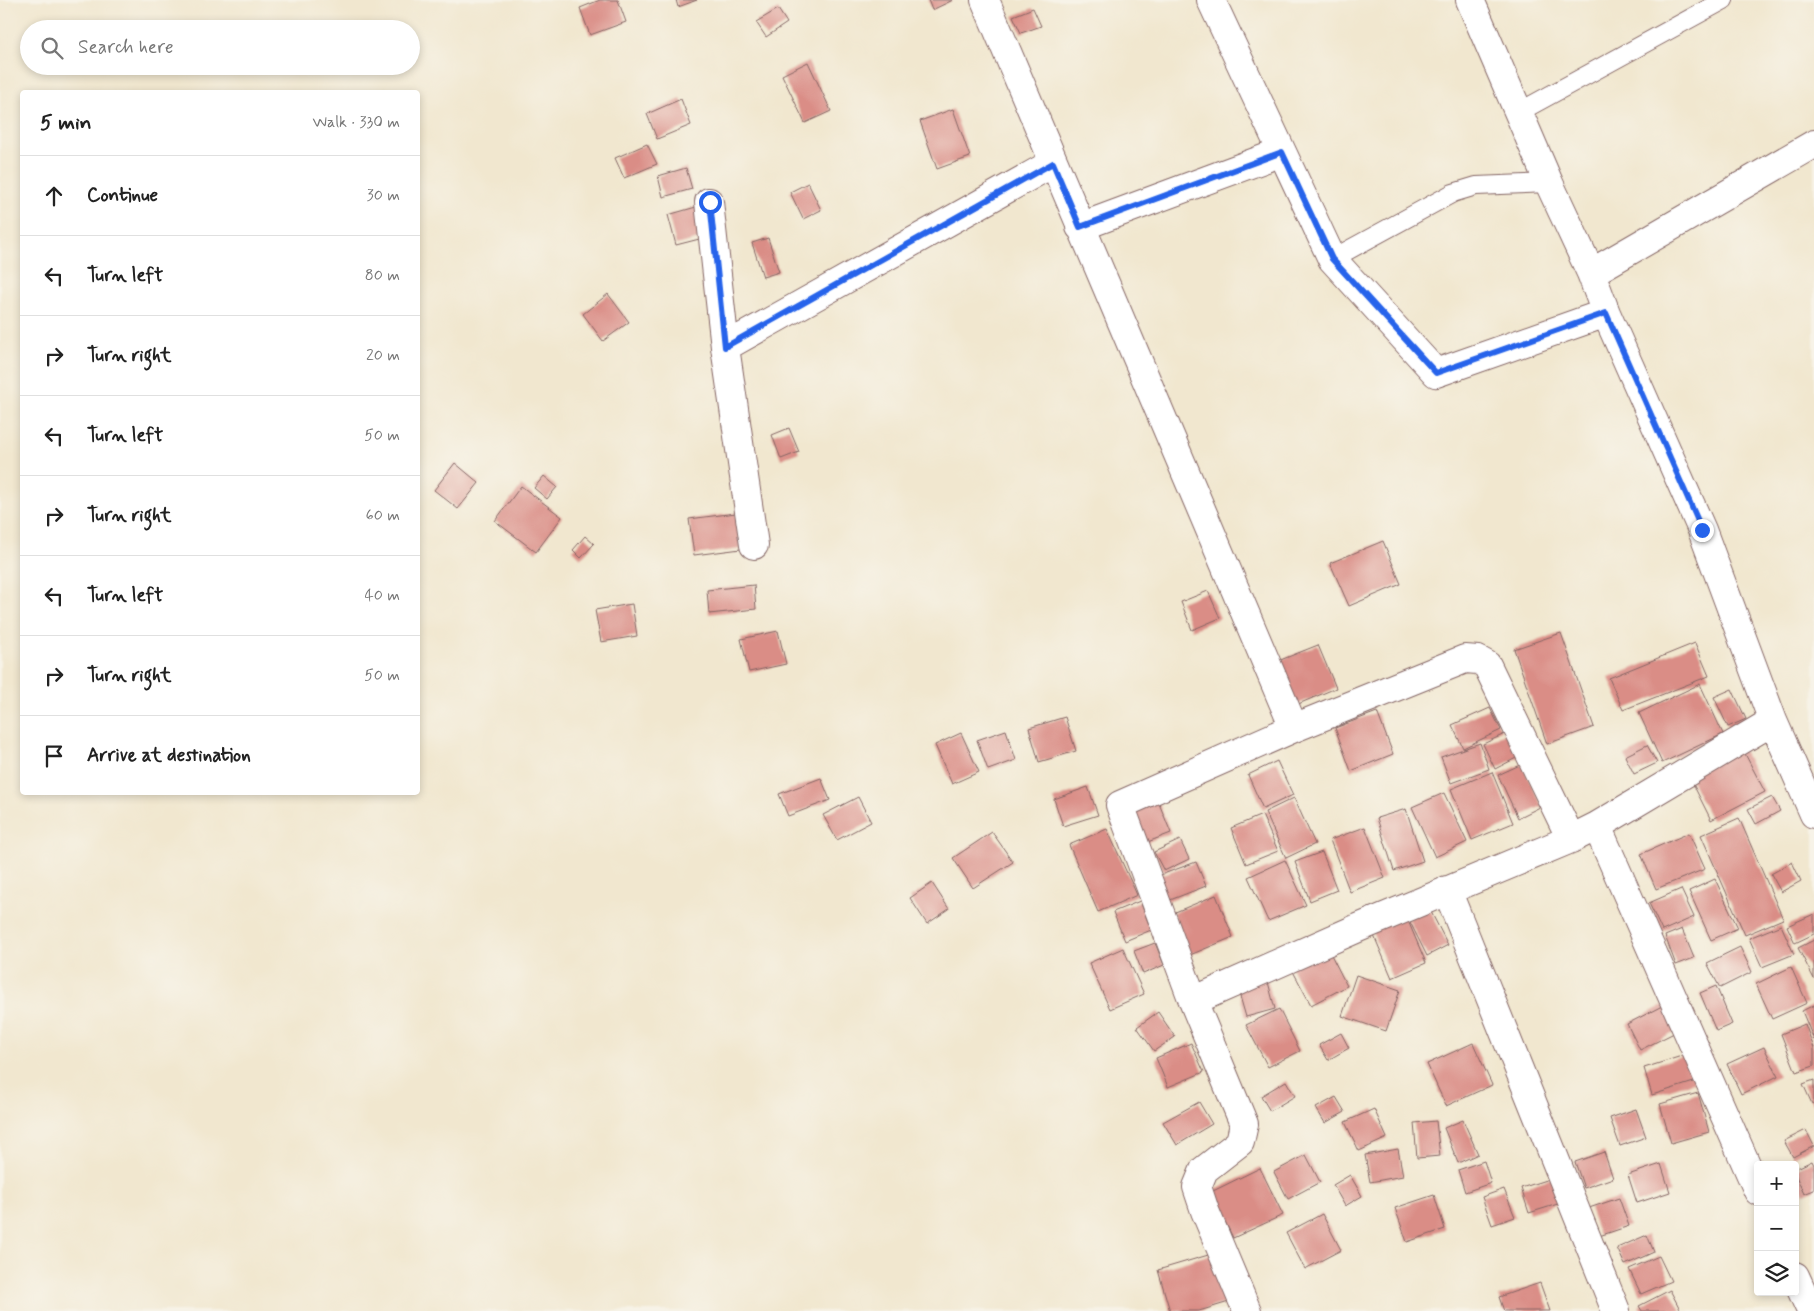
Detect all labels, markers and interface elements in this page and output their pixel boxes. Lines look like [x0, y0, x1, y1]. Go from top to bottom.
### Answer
search box [20, 20, 420, 75]
icon: search [38, 34, 66, 62]
text: Search here [78, 35, 174, 60]
text: 5 min [40, 109, 92, 137]
text: Walk · 330 m [312, 112, 400, 133]
icon: ahead [40, 182, 68, 210]
text: Continue [87, 183, 158, 208]
text: 30 m [367, 185, 400, 206]
route start [699, 191, 722, 214]
icon: left [40, 262, 68, 290]
text: Turn left [87, 263, 163, 288]
text: 80 m [365, 265, 400, 286]
icon: right [40, 342, 68, 370]
text: Turn right [87, 343, 171, 368]
text: 20 m [366, 345, 400, 366]
icon: left [40, 422, 68, 450]
text: Turn left [87, 423, 163, 448]
text: 50 m [364, 425, 400, 446]
icon: right [40, 502, 68, 530]
text: Turn right [87, 503, 171, 528]
text: 60 m [366, 505, 400, 526]
route end [1691, 519, 1714, 542]
icon: left [40, 582, 68, 610]
text: Turn left [87, 583, 163, 608]
text: 40 m [364, 585, 400, 606]
icon: right [40, 662, 68, 690]
text: Turn right [87, 663, 171, 688]
text: 50 m [364, 665, 400, 686]
icon: arrive [40, 742, 68, 770]
text: Arrive at destination [87, 743, 251, 768]
map controls [1754, 1161, 1799, 1296]
button: + [1754, 1161, 1799, 1206]
button: − [1754, 1206, 1799, 1251]
button: layers [1754, 1251, 1799, 1296]

